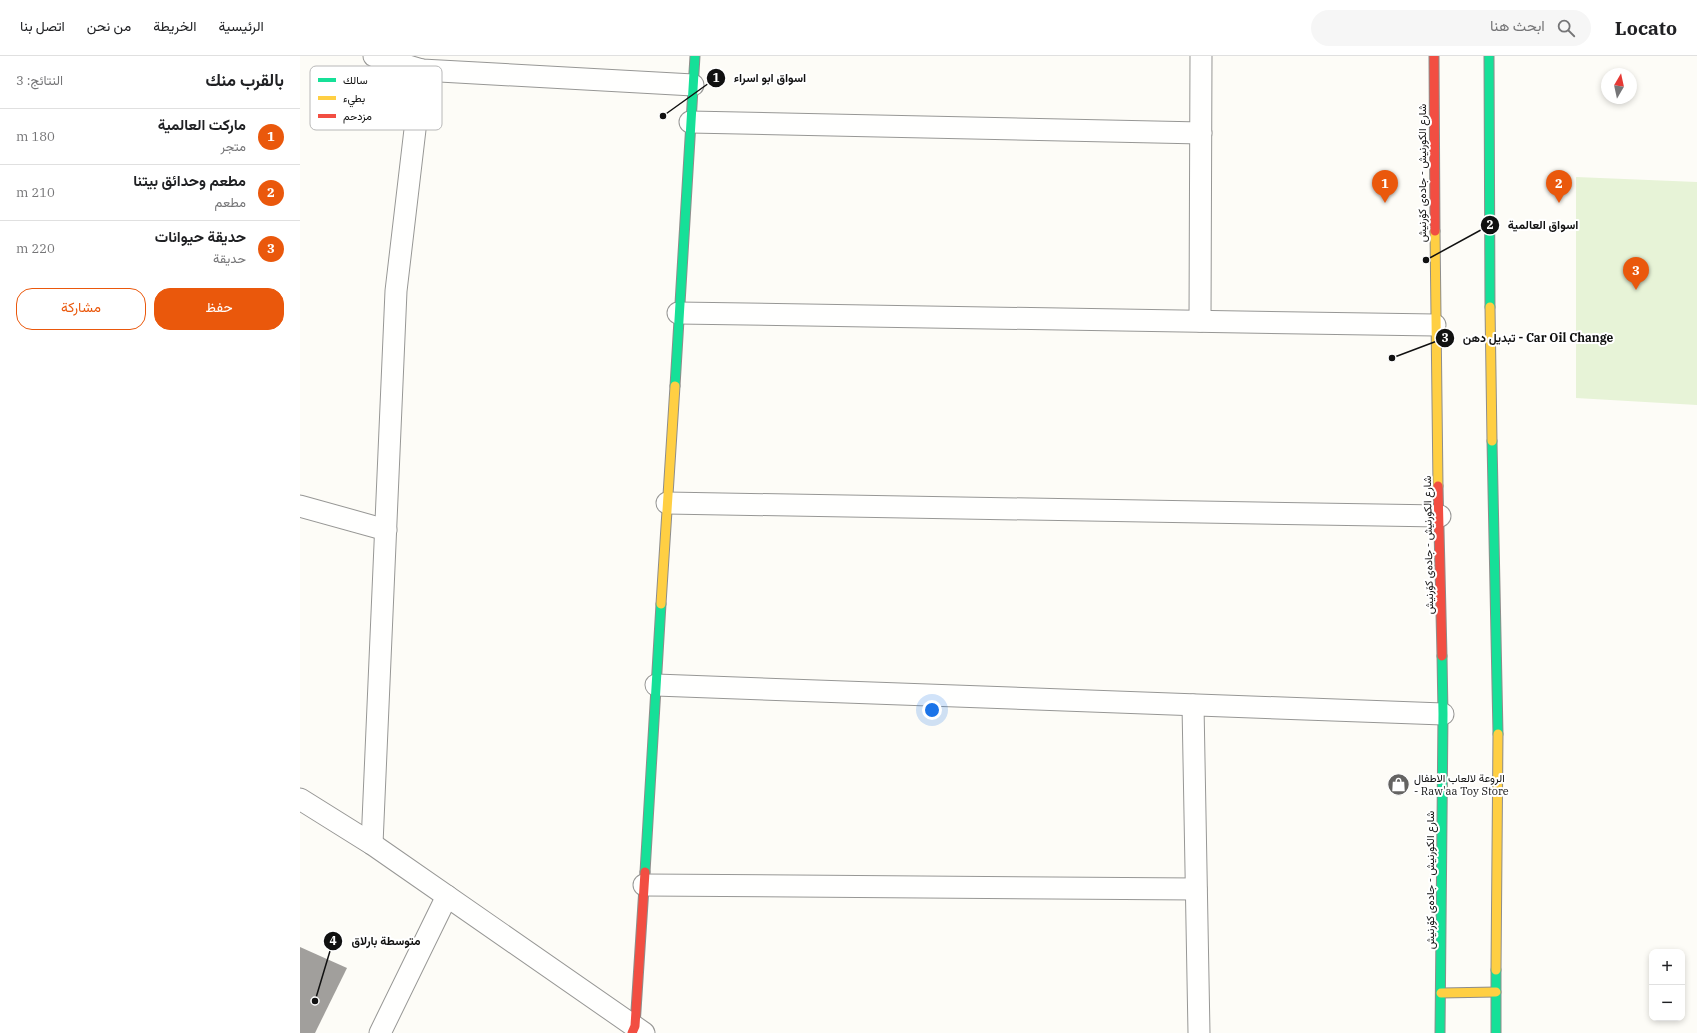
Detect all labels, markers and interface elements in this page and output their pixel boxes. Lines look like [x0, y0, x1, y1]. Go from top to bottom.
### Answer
search box [1311, 10, 1591, 46]
text: ابحث هنا [1490, 16, 1545, 35]
text: Locato [1615, 16, 1677, 40]
text: اتصل بنا [20, 17, 65, 35]
text: من نحن [87, 17, 131, 35]
text: الخريطة [153, 17, 196, 35]
text: الرئيسية [218, 17, 264, 35]
icon: search [1555, 17, 1577, 39]
legend [310, 66, 442, 130]
callout: اسواق ابو اسراء [706, 66, 814, 90]
north arrow [1601, 68, 1637, 104]
text: بالقرب منك [205, 69, 284, 91]
text: 1 [712, 70, 720, 85]
text: اسواق ابو اسراء [734, 70, 806, 86]
text: النتائج: 3 [16, 72, 63, 89]
text: سالك [343, 73, 368, 87]
text: بطيء [343, 91, 365, 108]
street label: شارع الكورنيش - جادەی کۆرنیش [1415, 103, 1430, 242]
text: مزدحم [343, 109, 372, 124]
text: ماركت العالمية [158, 115, 246, 134]
text: 180 m [16, 128, 55, 145]
text: 1 [267, 128, 275, 145]
text: متجر [221, 138, 246, 155]
pin: 1 [1372, 170, 1398, 203]
pin: 2 [1546, 170, 1572, 203]
text: مطعم وحدائق بيتنا [133, 171, 246, 190]
text: 210 m [16, 184, 55, 201]
text: 2 [267, 184, 275, 201]
text: مطعم [215, 194, 246, 211]
callout: اسواق العالمية [1480, 213, 1586, 237]
text: 2 [1486, 217, 1494, 232]
text: اسواق العالمية [1508, 217, 1578, 233]
text: حديقة حيوانات [155, 227, 246, 246]
text: 220 m [16, 240, 55, 257]
text: 3 [267, 240, 275, 257]
text: حديقة [213, 250, 246, 267]
pin: 3 [1623, 257, 1649, 290]
button: مشاركة [16, 288, 146, 330]
button: حفظ [154, 288, 284, 330]
callout: تبديل دهن - Car Oil Change [1435, 326, 1621, 350]
text: 3 [1441, 330, 1449, 345]
text: تبديل دهن - Car Oil Change [1463, 330, 1614, 345]
street label: شارع الكورنيش - جادەی کۆرنیش [1420, 475, 1437, 614]
your location [922, 700, 942, 720]
shop icon: الروعة لالعاب الاطفال - Raw'aa Toy Store [1386, 771, 1412, 797]
place label: الروعة لالعاب الاطفال - Raw'aa Toy Store [1414, 771, 1509, 798]
street label: شارع الكورنيش - جادەی کۆرنیش [1423, 810, 1438, 949]
callout: متوسطة بارلاق [323, 929, 429, 953]
text: 4 [329, 933, 337, 948]
text: متوسطة بارلاق [351, 933, 421, 949]
map controls [1649, 949, 1685, 1021]
button: + [1649, 949, 1685, 985]
button: − [1649, 985, 1685, 1021]

